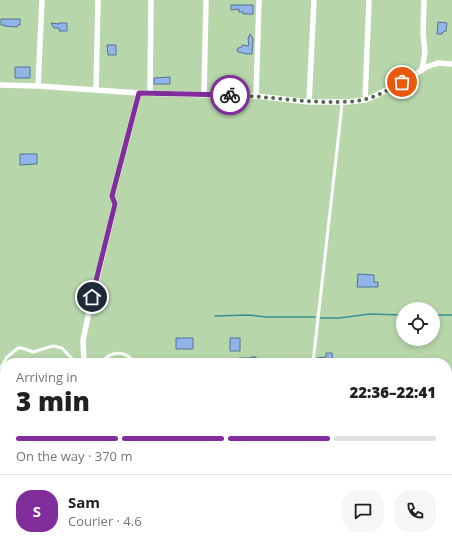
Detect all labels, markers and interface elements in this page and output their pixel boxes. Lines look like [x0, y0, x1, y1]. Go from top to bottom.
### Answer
pin [385, 65, 419, 99]
icon: bag [391, 71, 413, 93]
courier [210, 75, 250, 115]
icon: bike [219, 84, 241, 106]
pin [75, 280, 109, 314]
icon: home [81, 286, 103, 308]
map controls [396, 302, 440, 346]
button: locate [396, 302, 440, 346]
text: Arriving in [16, 368, 78, 386]
text: 22:36–22:41 [350, 382, 436, 402]
text: 3 min [16, 383, 90, 419]
text: On the way · 370 m [16, 447, 132, 465]
button: chat [342, 490, 384, 532]
button: phone [394, 490, 436, 532]
text: Sam [68, 492, 100, 512]
text: S [33, 501, 41, 521]
text: Courier · 4.6 [68, 512, 142, 530]

